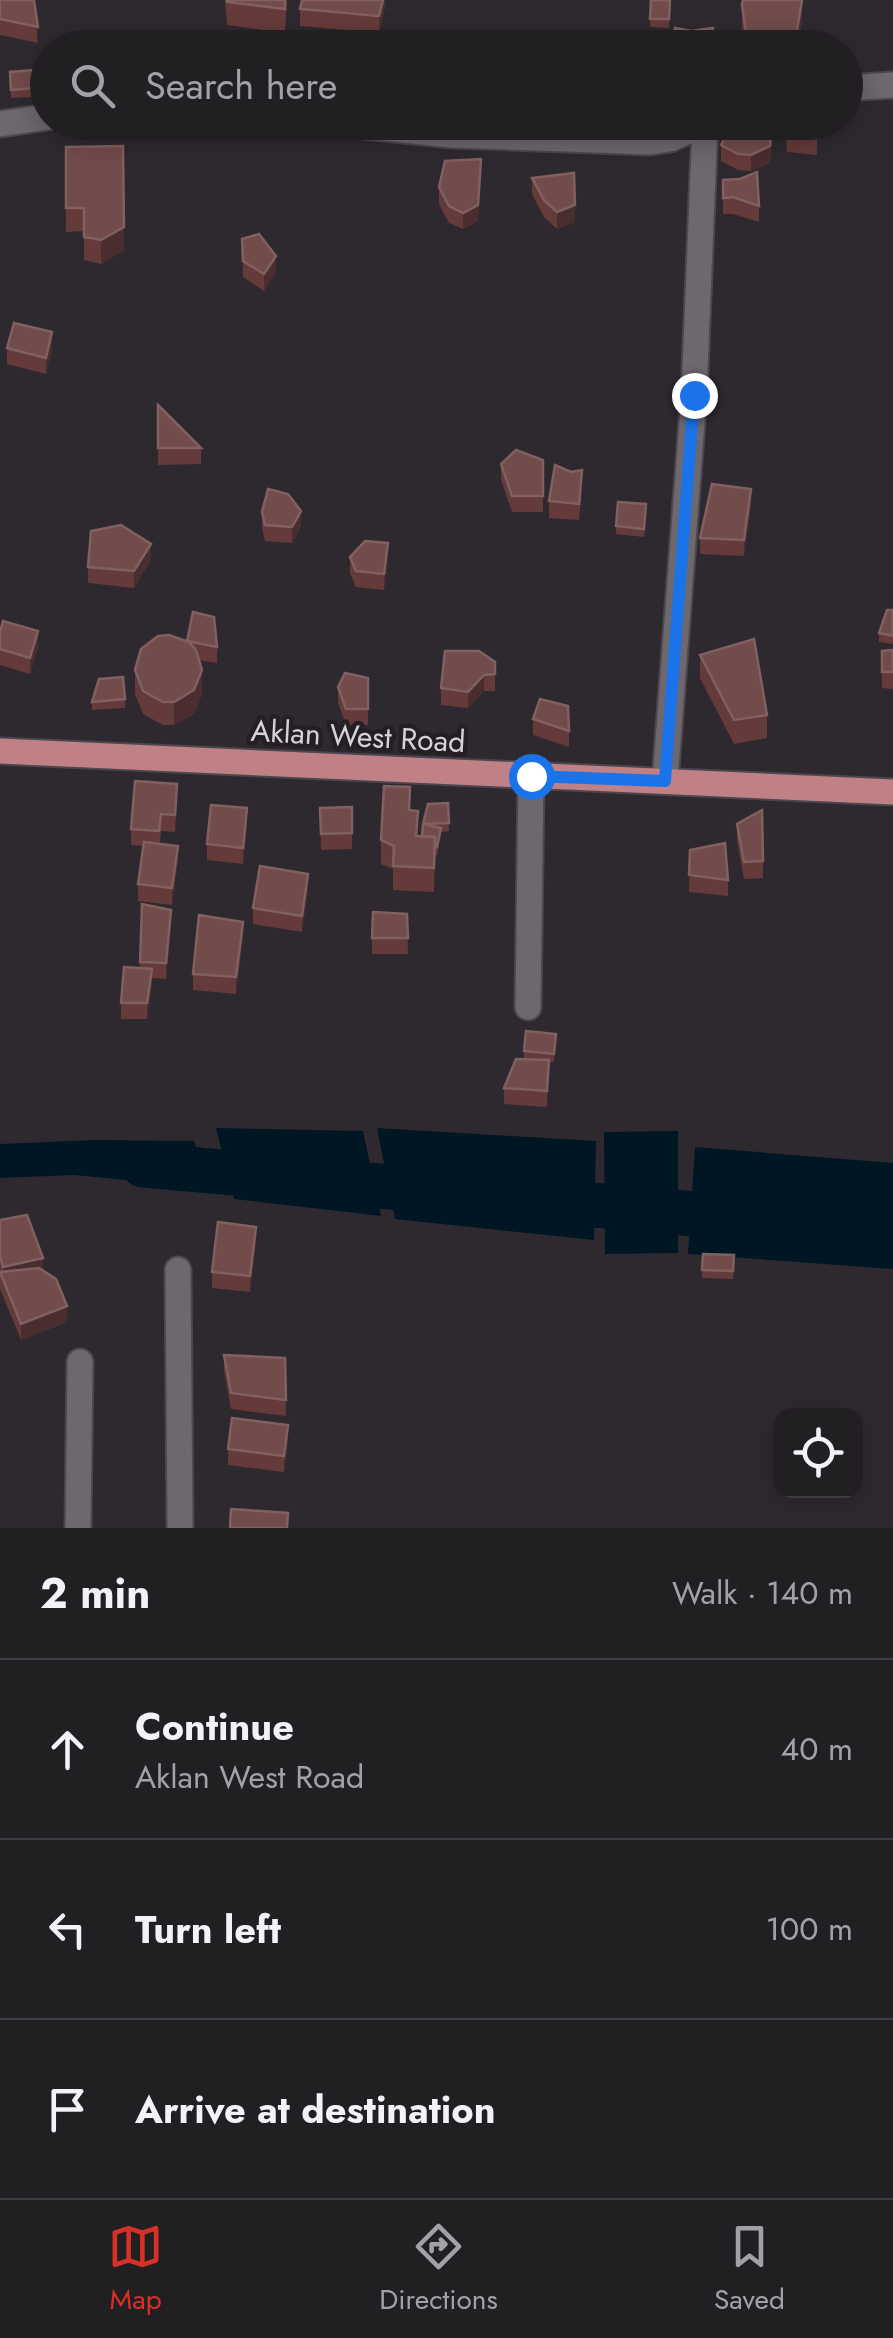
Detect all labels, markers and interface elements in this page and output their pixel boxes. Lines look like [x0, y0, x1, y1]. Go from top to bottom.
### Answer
search box [30, 30, 863, 140]
icon: search [65, 58, 120, 113]
text: Search here [145, 58, 337, 113]
route end [672, 373, 718, 419]
street label: Aklan West Road [250, 709, 466, 763]
route start [509, 754, 555, 800]
map controls [773, 1408, 863, 1498]
button: locate [773, 1408, 863, 1498]
text: 2 min [40, 1563, 150, 1624]
text: Walk · 140 m [672, 1570, 853, 1616]
text: Continue [135, 1699, 294, 1754]
icon: ahead [40, 1722, 95, 1777]
text: 40 m [781, 1726, 853, 1772]
text: Aklan West Road [135, 1754, 364, 1800]
icon: left [40, 1902, 95, 1957]
text: Turn left [135, 1902, 281, 1957]
text: 100 m [766, 1906, 853, 1952]
icon: arrive [40, 2082, 95, 2137]
text: Arrive at destination [135, 2082, 496, 2137]
tab: Map [108, 2219, 163, 2320]
tab: Directions [379, 2219, 498, 2320]
tab: Saved [714, 2219, 785, 2320]

